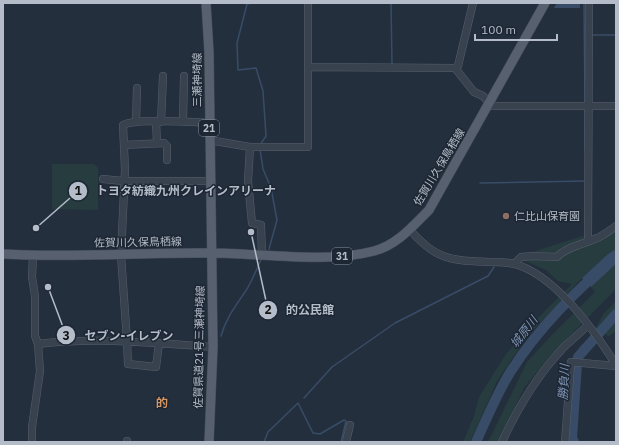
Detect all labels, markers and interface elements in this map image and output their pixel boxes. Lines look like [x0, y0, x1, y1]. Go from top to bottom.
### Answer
scale bar [475, 16, 557, 42]
text: 100 m [481, 22, 516, 37]
street label: 三瀬神埼線 [190, 53, 204, 108]
road number: 21 [199, 120, 219, 136]
street label: 佐賀川久保鳥栖線 [410, 126, 468, 208]
callout: トヨタ紡織九州クレインアリーナ [68, 179, 284, 203]
text: 1 [74, 183, 82, 198]
text: トヨタ紡織九州クレインアリーナ [96, 183, 276, 198]
place label: 仁比山保育園 [514, 209, 580, 223]
marker: 仁比山保育園 [501, 211, 511, 221]
street label: 佐賀川久保鳥栖線 [94, 234, 182, 250]
road number: 31 [332, 248, 352, 264]
street label: 佐賀県道21号三瀬神埼線 [191, 285, 207, 409]
callout: 的公民館 [258, 298, 342, 322]
text: 2 [264, 302, 272, 317]
text: 的公民館 [286, 302, 334, 317]
water label: 城原川 [507, 311, 542, 350]
callout: セブン-イレブン [56, 323, 181, 347]
text: 3 [62, 328, 70, 343]
text: セブン-イレブン [85, 328, 173, 343]
water label: 勝負川 [555, 362, 572, 400]
district label: 的 [156, 395, 168, 410]

